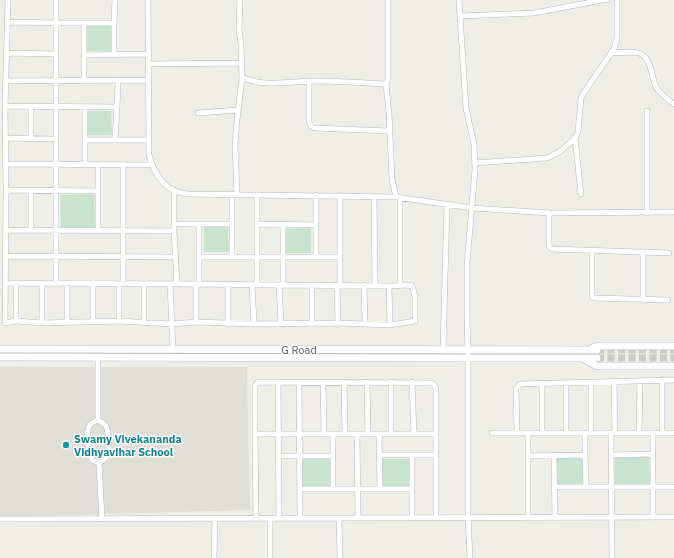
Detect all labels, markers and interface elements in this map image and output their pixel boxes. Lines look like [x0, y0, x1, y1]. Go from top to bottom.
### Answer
street label: G Road [281, 343, 317, 357]
place label: Swamy Vivekananda Vidhyavihar School [74, 432, 182, 459]
marker: Swamy Vivekananda Vidhyavihar School [61, 440, 71, 450]

